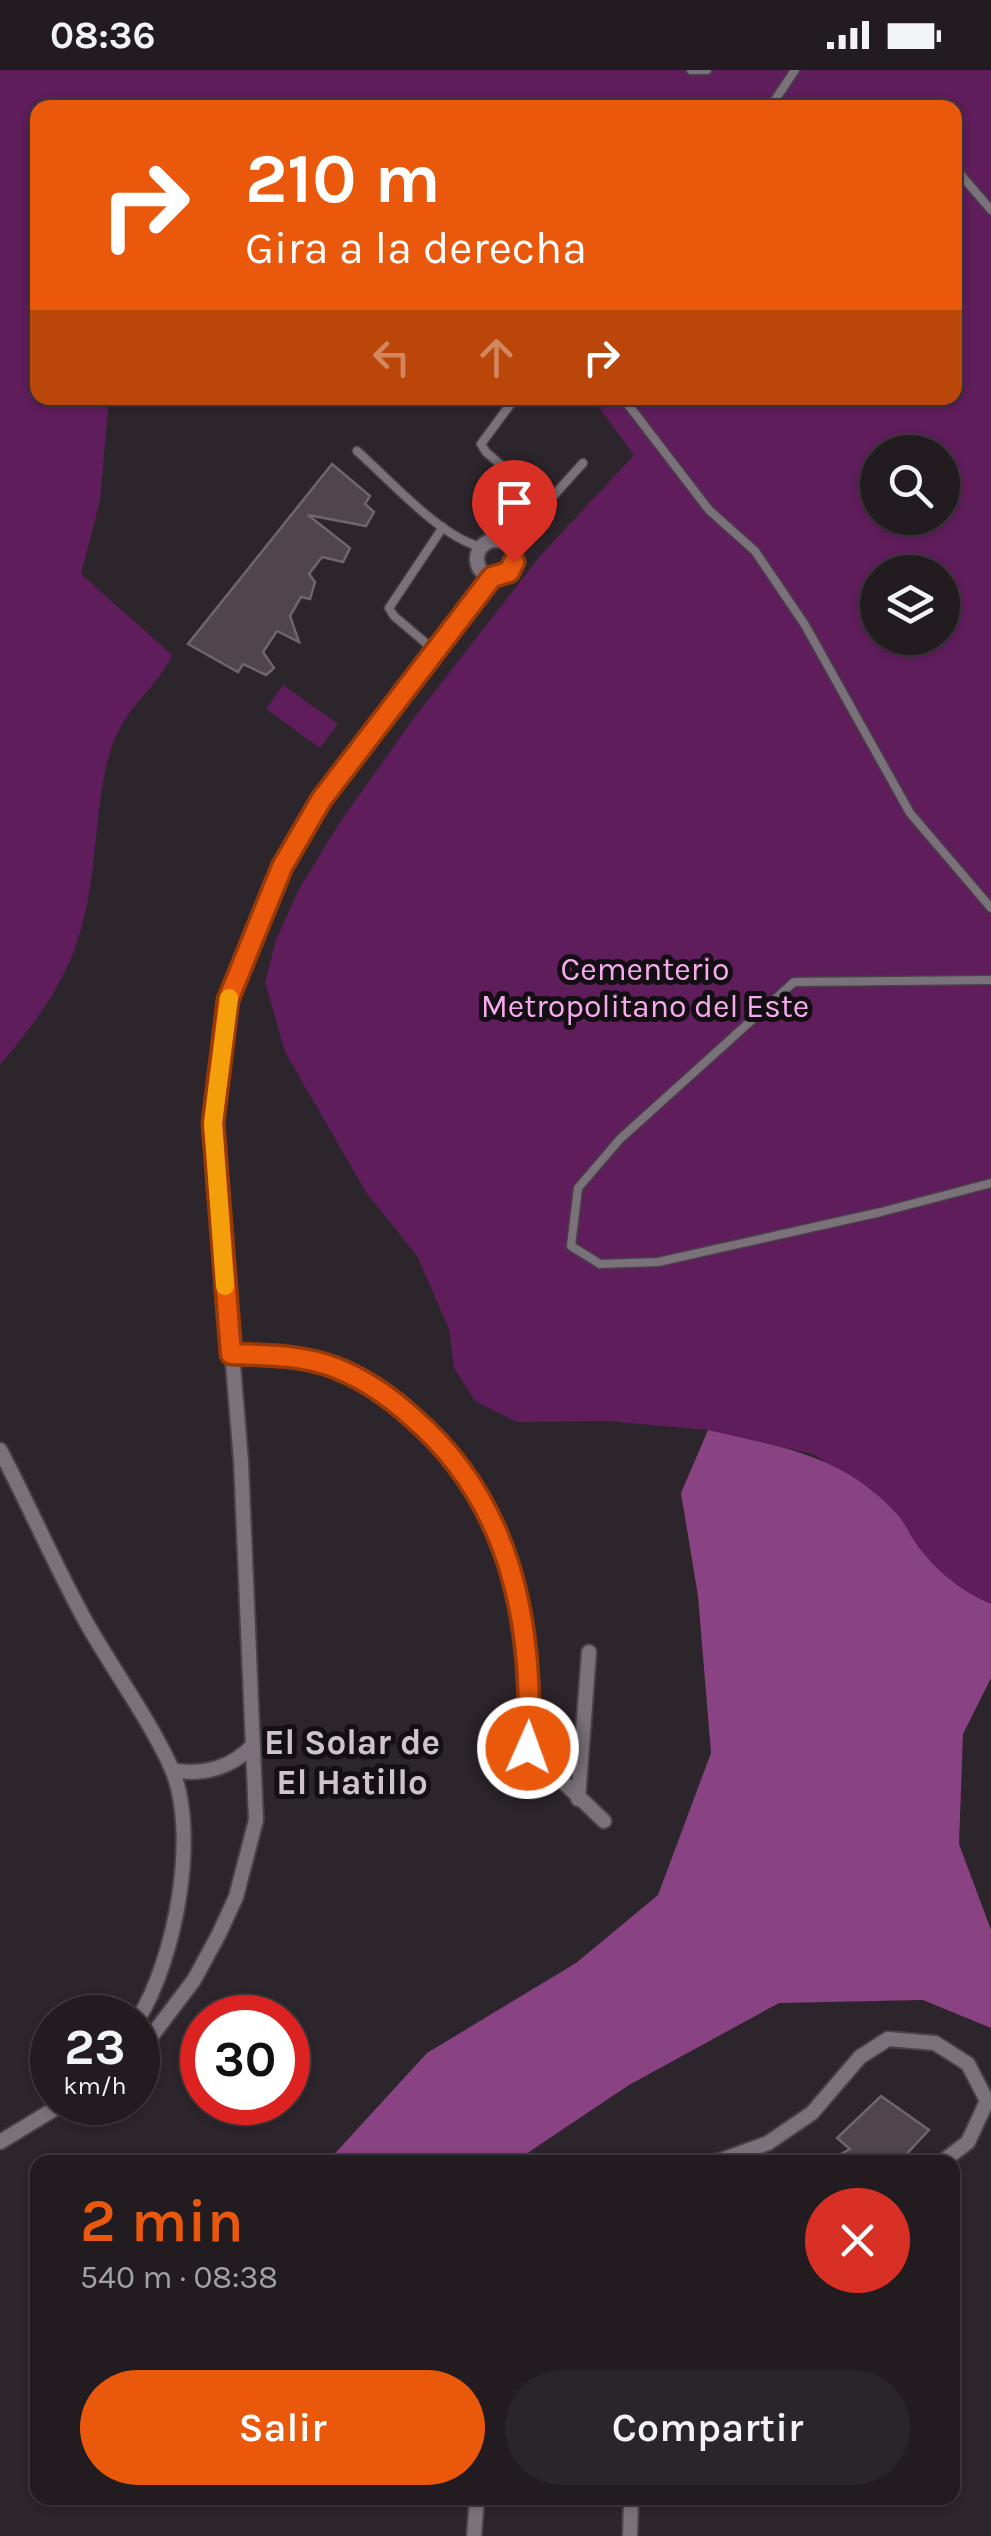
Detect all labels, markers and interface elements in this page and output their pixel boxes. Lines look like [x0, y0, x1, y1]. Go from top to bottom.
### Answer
text: 08:36 [50, 13, 156, 58]
text: 210 m [245, 138, 441, 220]
icon: right [80, 140, 210, 270]
text: Gira a la derecha [245, 222, 587, 274]
icon: left [364, 330, 419, 385]
icon: ahead [469, 330, 524, 385]
icon: right [574, 330, 629, 385]
map controls [860, 435, 960, 655]
button: search [860, 435, 960, 535]
pin [472, 460, 557, 563]
icon: arrive [487, 475, 542, 530]
button: layers [860, 555, 960, 655]
park label: Cementerio Metropolitano del Este [481, 951, 809, 1025]
position arrow [476, 1696, 580, 1800]
district label: El Solar de El Hatillo [264, 1722, 440, 1803]
speed limit sign: 30 [180, 1995, 310, 2125]
text: 23 [64, 2018, 126, 2077]
text: km/h [63, 2071, 127, 2100]
text: 2 min [80, 2186, 244, 2256]
button: close [805, 2188, 910, 2293]
text: 540 m · 08:38 [80, 2259, 278, 2296]
button: Salir [80, 2370, 485, 2485]
button: Compartir [505, 2370, 910, 2485]

